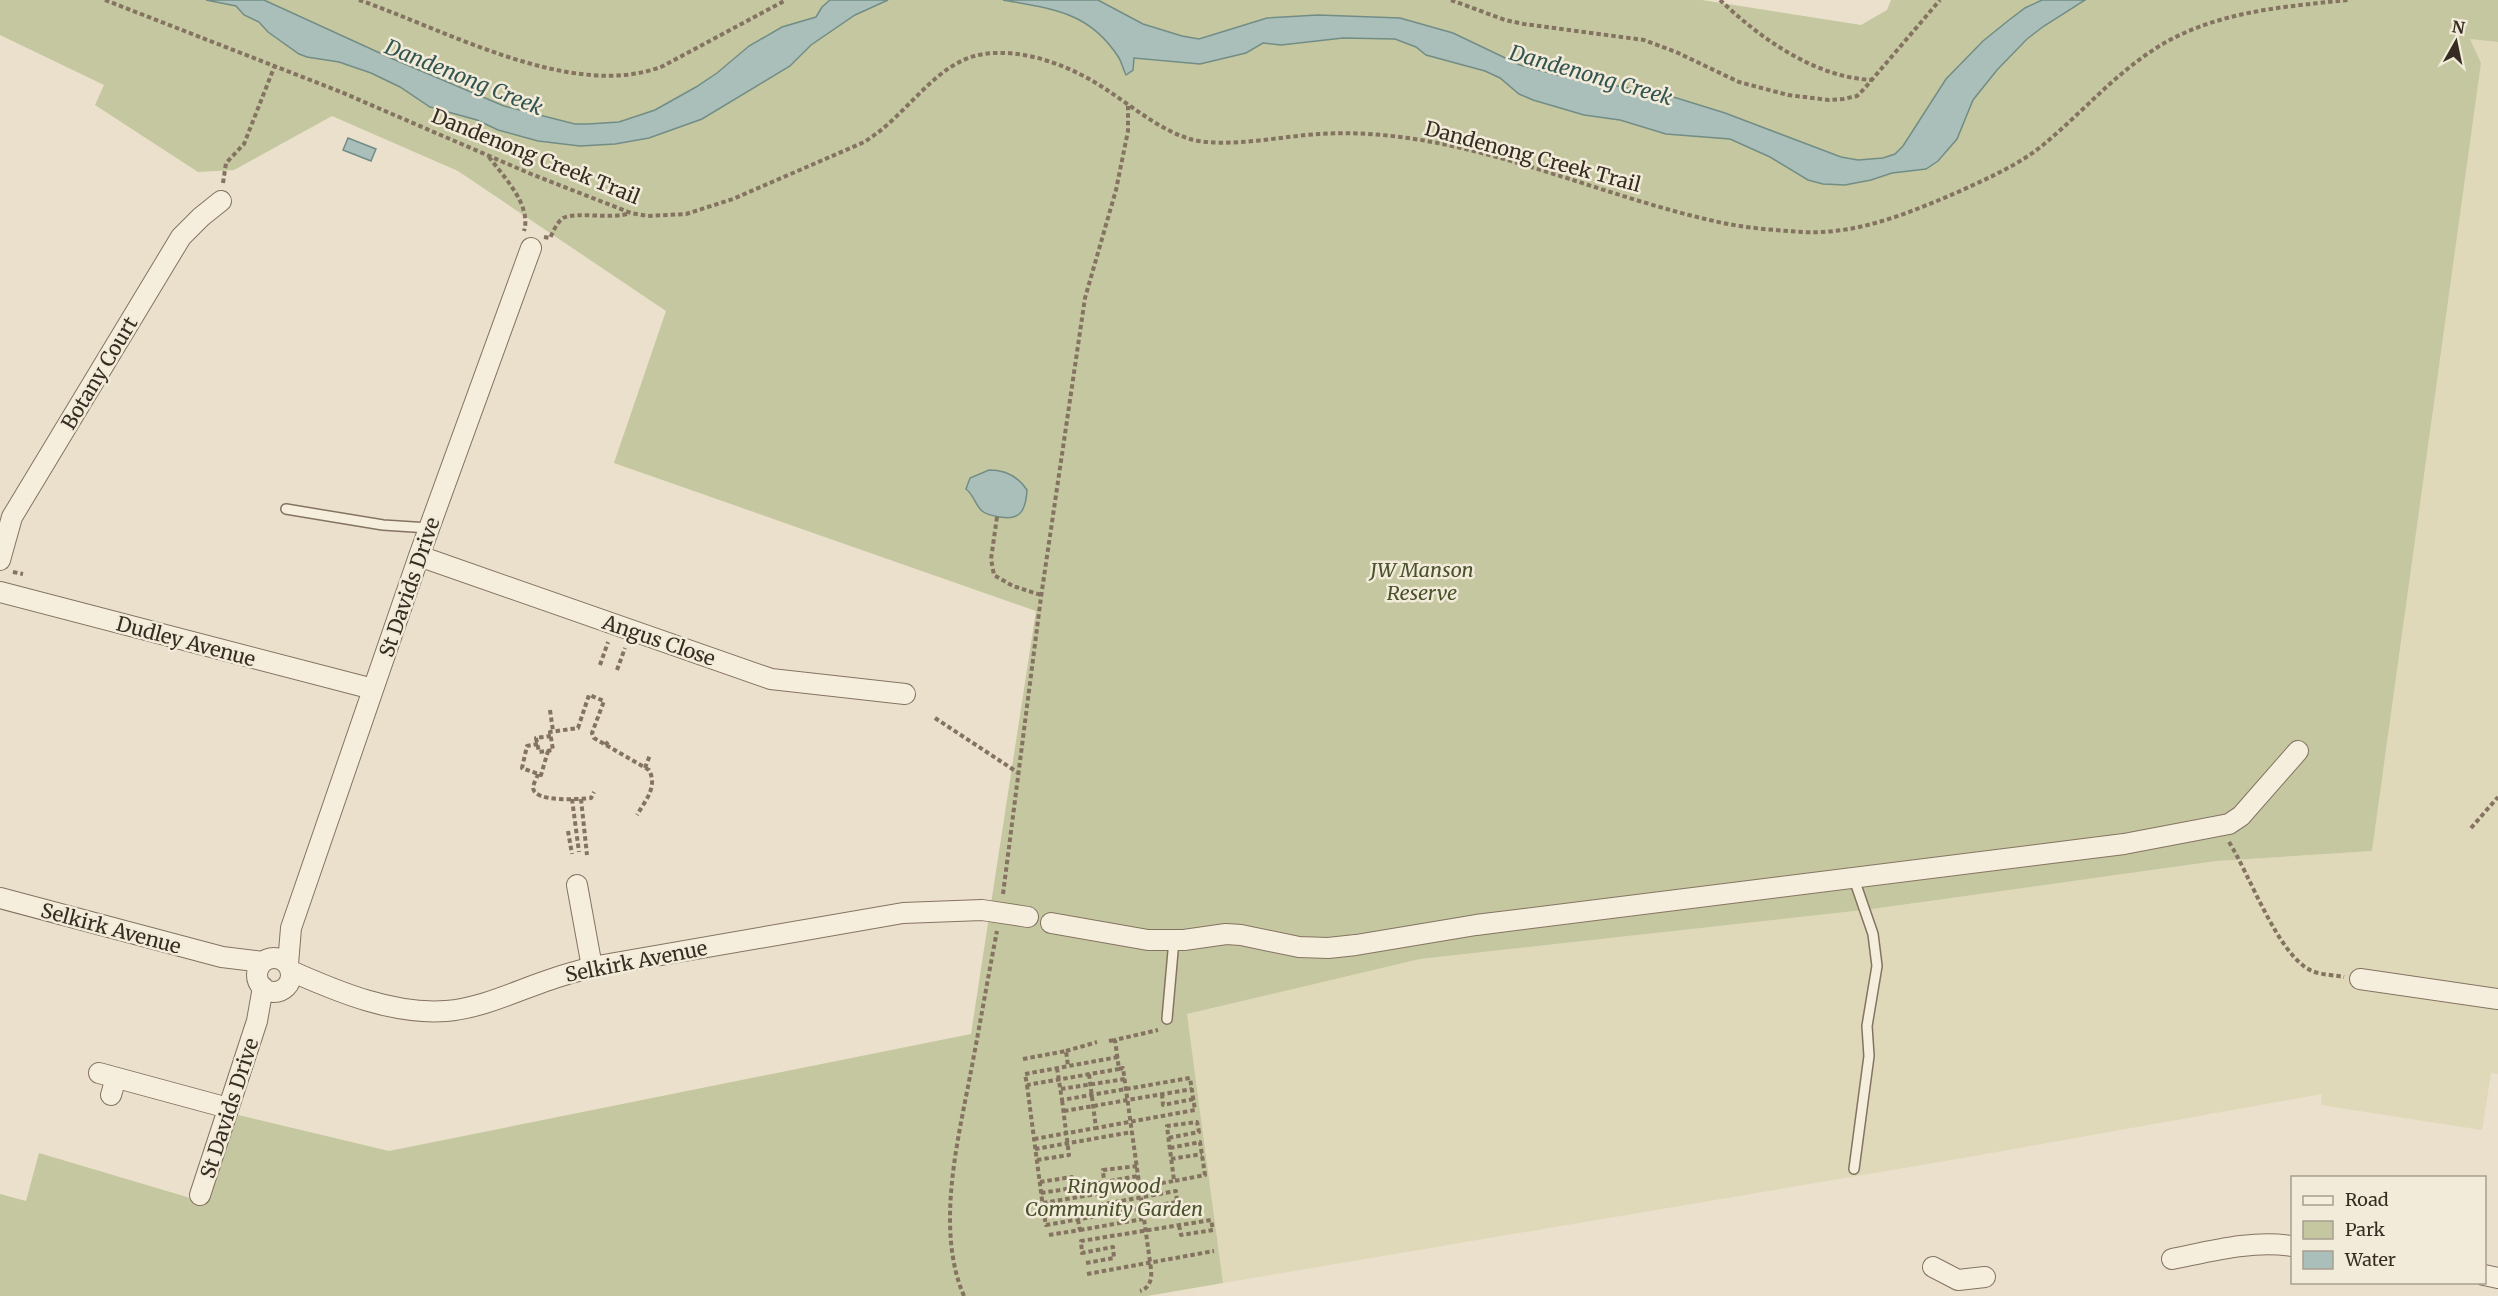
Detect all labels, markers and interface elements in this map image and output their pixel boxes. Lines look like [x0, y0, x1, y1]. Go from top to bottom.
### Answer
north arrow [2426, 12, 2486, 72]
text: N [2451, 16, 2467, 38]
water label: Dandenong Creek [380, 33, 548, 121]
water label: Dandenong Creek [1505, 39, 1676, 111]
street label: Dandenong Creek Trail [428, 103, 644, 209]
street label: Dandenong Creek Trail [1422, 115, 1644, 197]
street label: Botany Court [56, 312, 143, 434]
street label: St Davids Drive [373, 514, 445, 660]
park label: JW Manson Reserve [1368, 557, 1474, 605]
street label: Angus Close [598, 609, 719, 671]
street label: Dudley Avenue [114, 610, 258, 672]
street label: Selkirk Avenue [38, 897, 184, 959]
street label: Selkirk Avenue [563, 935, 709, 987]
street label: St Davids Drive [195, 1035, 263, 1181]
park label: Ringwood Community Garden [1025, 1173, 1203, 1221]
legend [2291, 1176, 2486, 1284]
text: Road [2345, 1188, 2389, 1211]
text: Park [2345, 1218, 2386, 1241]
text: Water [2344, 1248, 2396, 1271]

